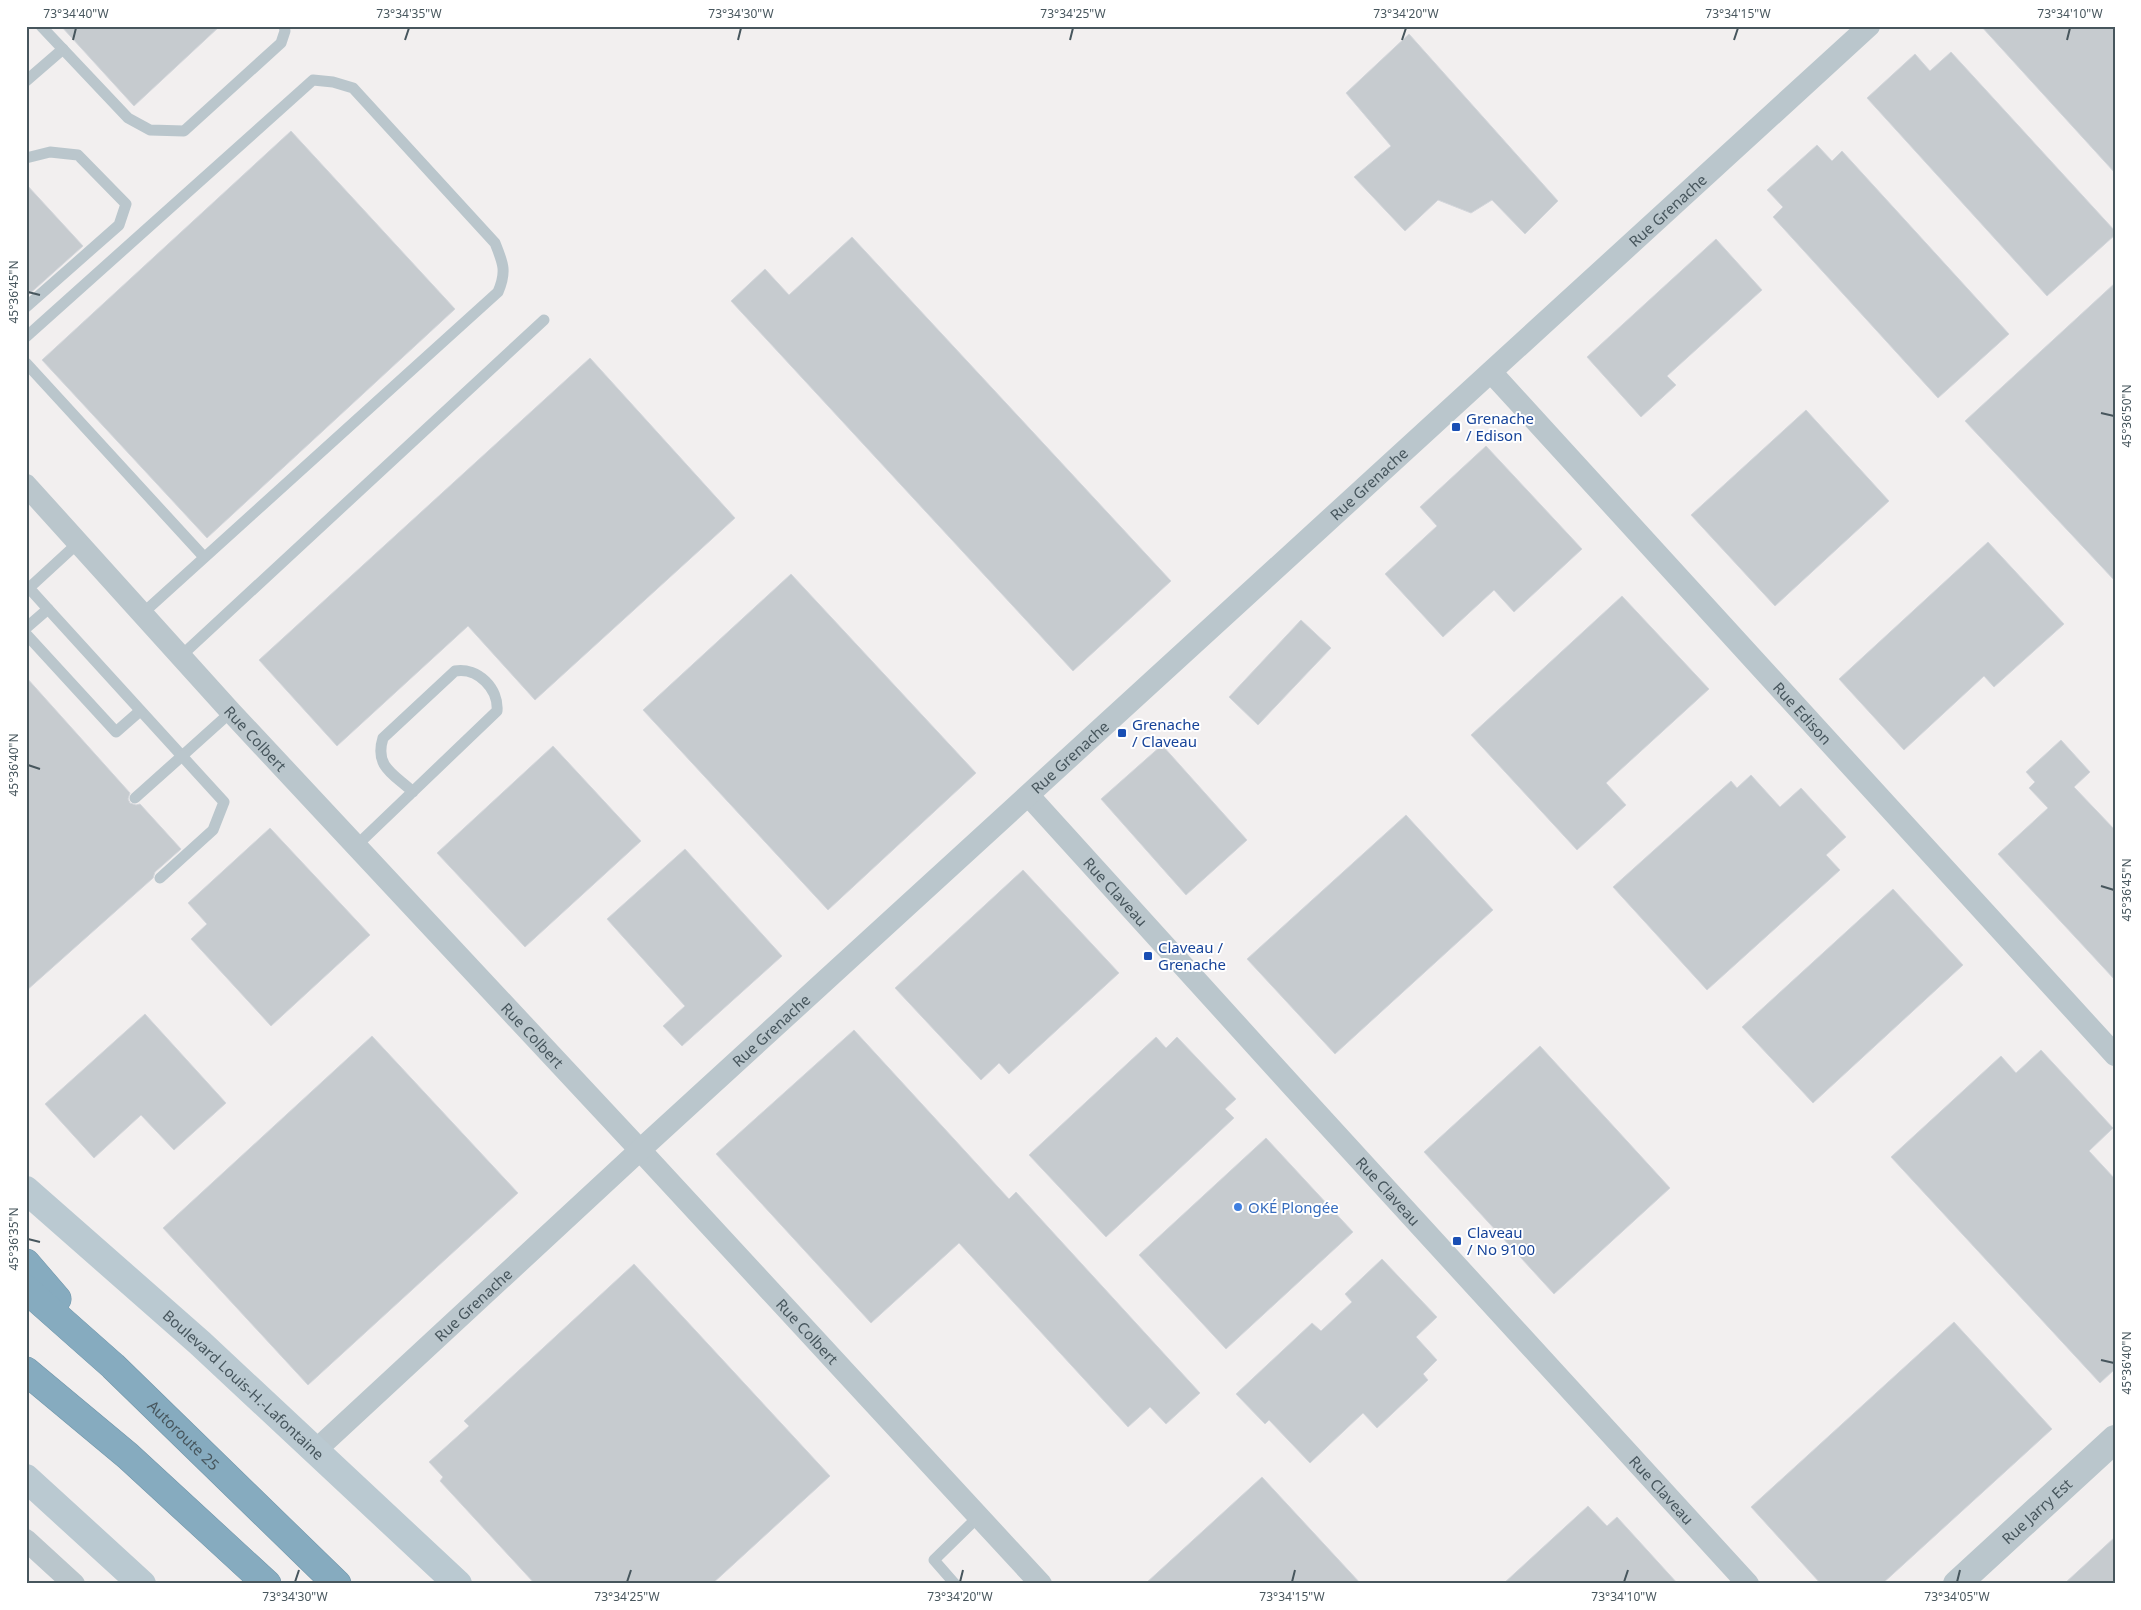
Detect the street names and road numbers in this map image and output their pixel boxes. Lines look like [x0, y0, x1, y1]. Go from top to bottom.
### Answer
street label: Rue Grenache [1624, 169, 1711, 251]
street label: Rue Grenache [1325, 443, 1412, 524]
street label: Rue Edison [1769, 678, 1836, 749]
street label: Rue Colbert [220, 701, 292, 776]
street label: Rue Grenache [1027, 716, 1113, 798]
street label: Rue Claveau [1079, 853, 1152, 930]
street label: Rue Grenache [728, 989, 814, 1071]
street label: Rue Colbert [497, 998, 569, 1073]
street label: Rue Claveau [1352, 1152, 1425, 1230]
street label: Rue Grenache [430, 1264, 516, 1346]
street label: Rue Colbert [772, 1294, 843, 1369]
street label: Boulevard Louis-H.-Lafontaine [159, 1305, 329, 1464]
street label: Autoroute 25 [144, 1395, 224, 1474]
street label: Rue Claveau [1625, 1451, 1698, 1528]
street label: Rue Jarry Est [1997, 1473, 2076, 1548]

